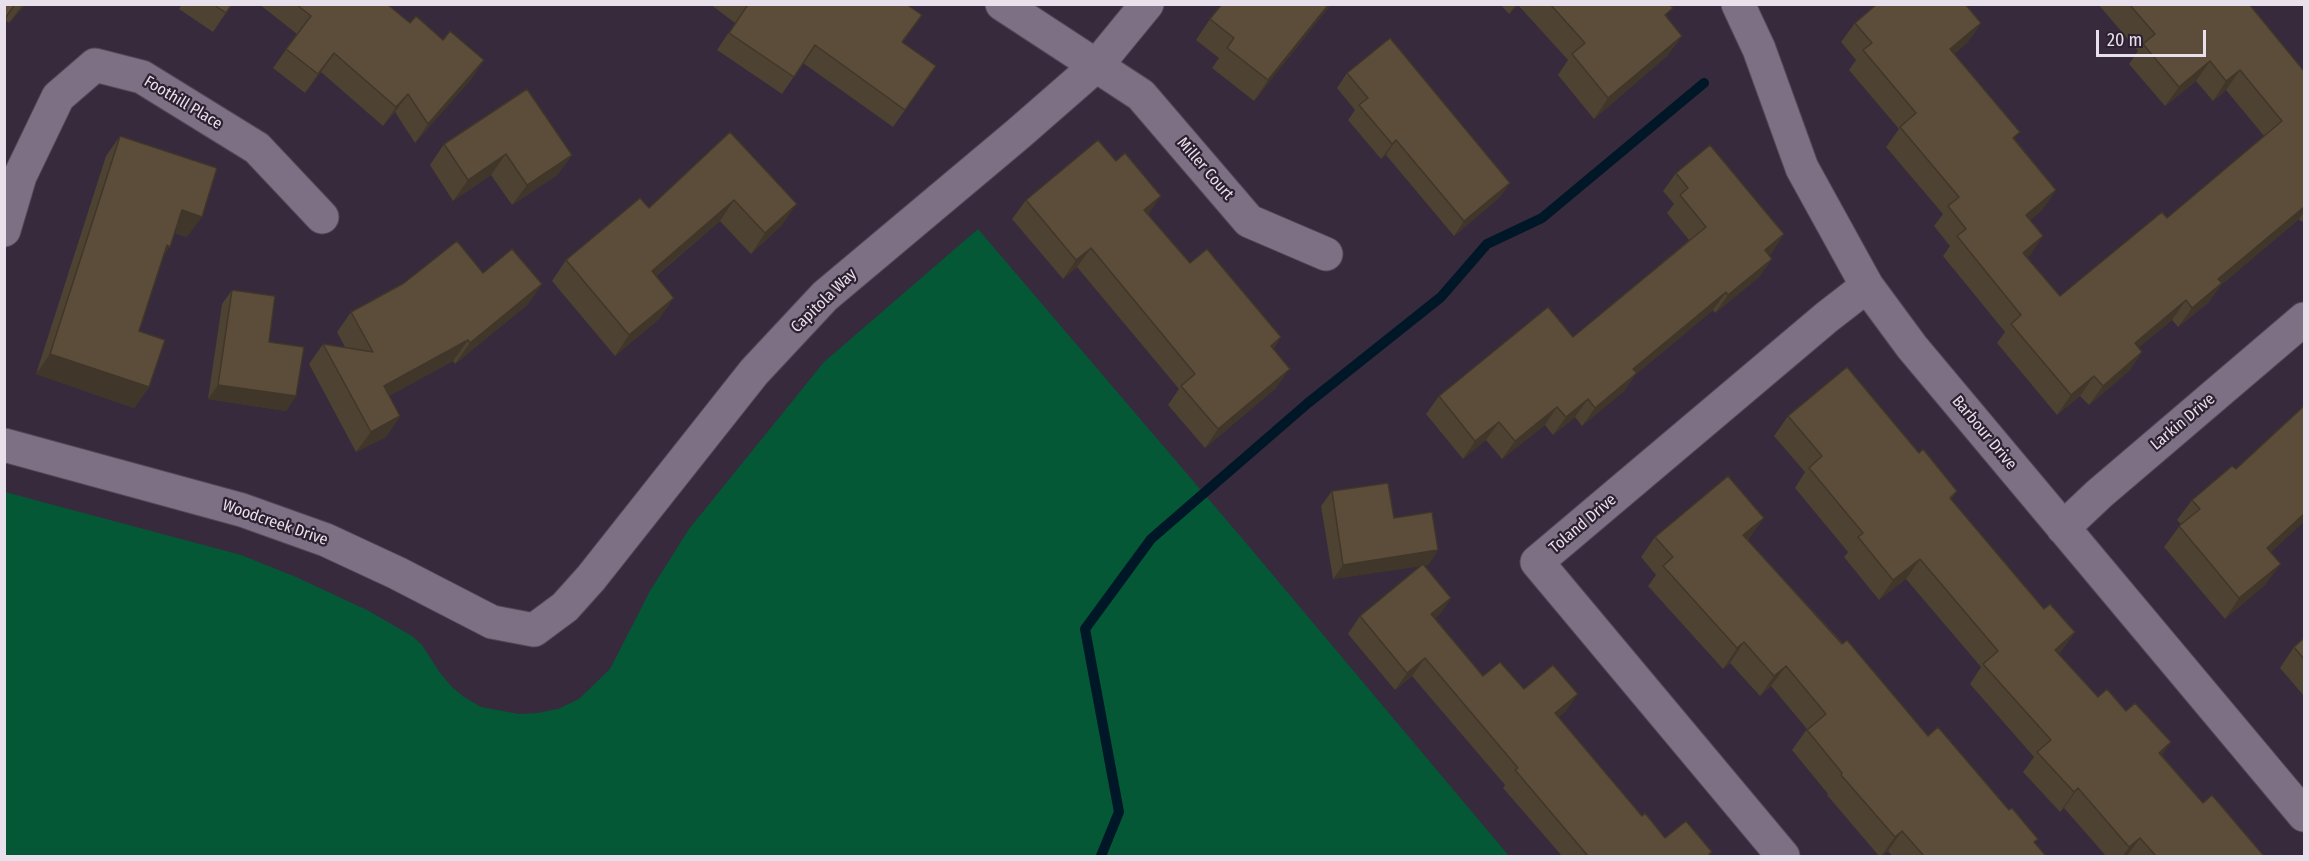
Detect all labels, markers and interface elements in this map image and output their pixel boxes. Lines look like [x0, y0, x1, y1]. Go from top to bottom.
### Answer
scale bar [2099, 18, 2208, 56]
text: 20 m [2107, 29, 2142, 51]
street label: Foothill Place [140, 72, 226, 134]
street label: Miller Court [1173, 134, 1237, 204]
street label: Capitola Way [787, 265, 861, 337]
street label: Larkin Drive [2147, 390, 2219, 454]
street label: Barbour Drive [1947, 392, 2021, 474]
street label: Toland Drive [1546, 490, 1620, 558]
street label: Woodcreek Drive [220, 496, 330, 550]

